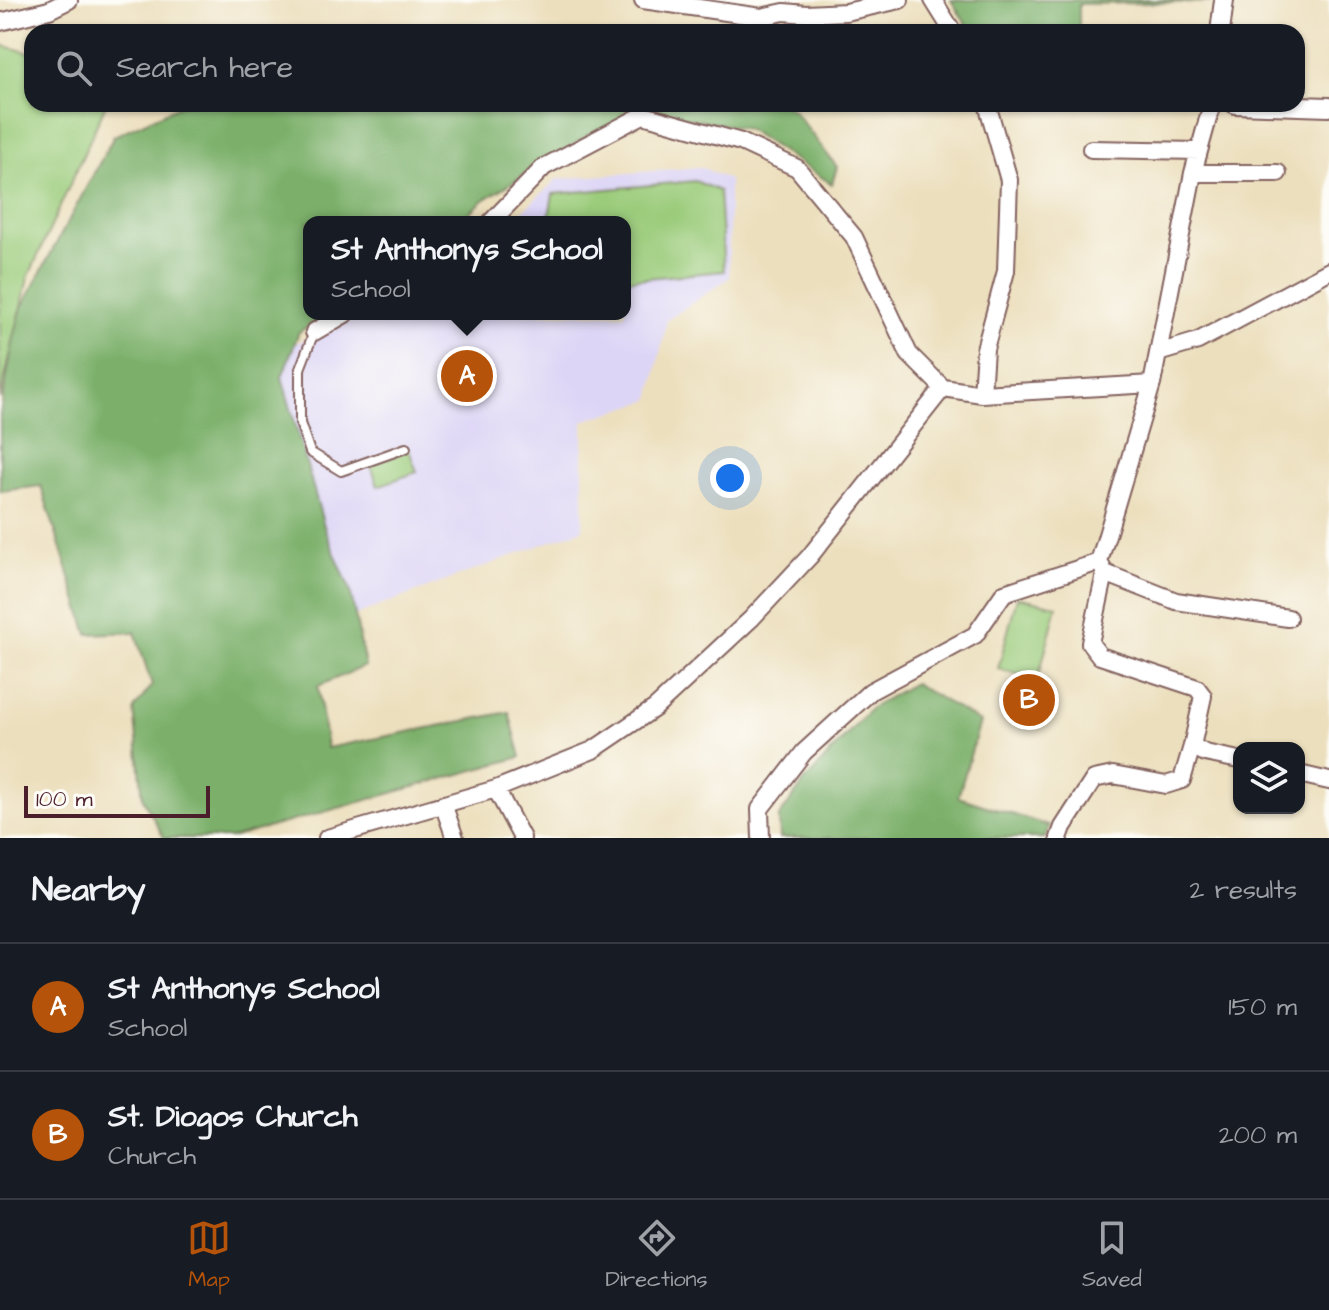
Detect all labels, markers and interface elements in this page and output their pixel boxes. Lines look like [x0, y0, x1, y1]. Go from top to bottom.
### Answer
search box [24, 24, 1305, 112]
icon: search [52, 46, 96, 90]
text: Search here [116, 47, 293, 89]
popup [303, 216, 631, 320]
text: St Anthonys School [331, 229, 603, 271]
text: School [331, 271, 411, 307]
pin: A [441, 346, 493, 406]
your location [710, 458, 750, 498]
pin: B [1003, 670, 1055, 730]
map controls [1233, 742, 1305, 814]
button: layers [1233, 742, 1305, 814]
scale bar [24, 782, 210, 818]
text: 100 m [36, 784, 93, 815]
text: Nearby [32, 866, 146, 914]
text: 2 results [1189, 872, 1297, 908]
text: St Anthonys School [108, 968, 380, 1010]
text: A [50, 989, 66, 1025]
text: 150 m [1228, 989, 1297, 1025]
text: School [108, 1010, 187, 1046]
text: St. Diogos Church [108, 1096, 358, 1138]
text: B [49, 1117, 67, 1153]
text: 200 m [1219, 1117, 1297, 1153]
text: Church [108, 1138, 196, 1174]
tab: Map [187, 1216, 231, 1295]
tab: Directions [605, 1216, 708, 1295]
tab: Saved [1082, 1216, 1142, 1295]

